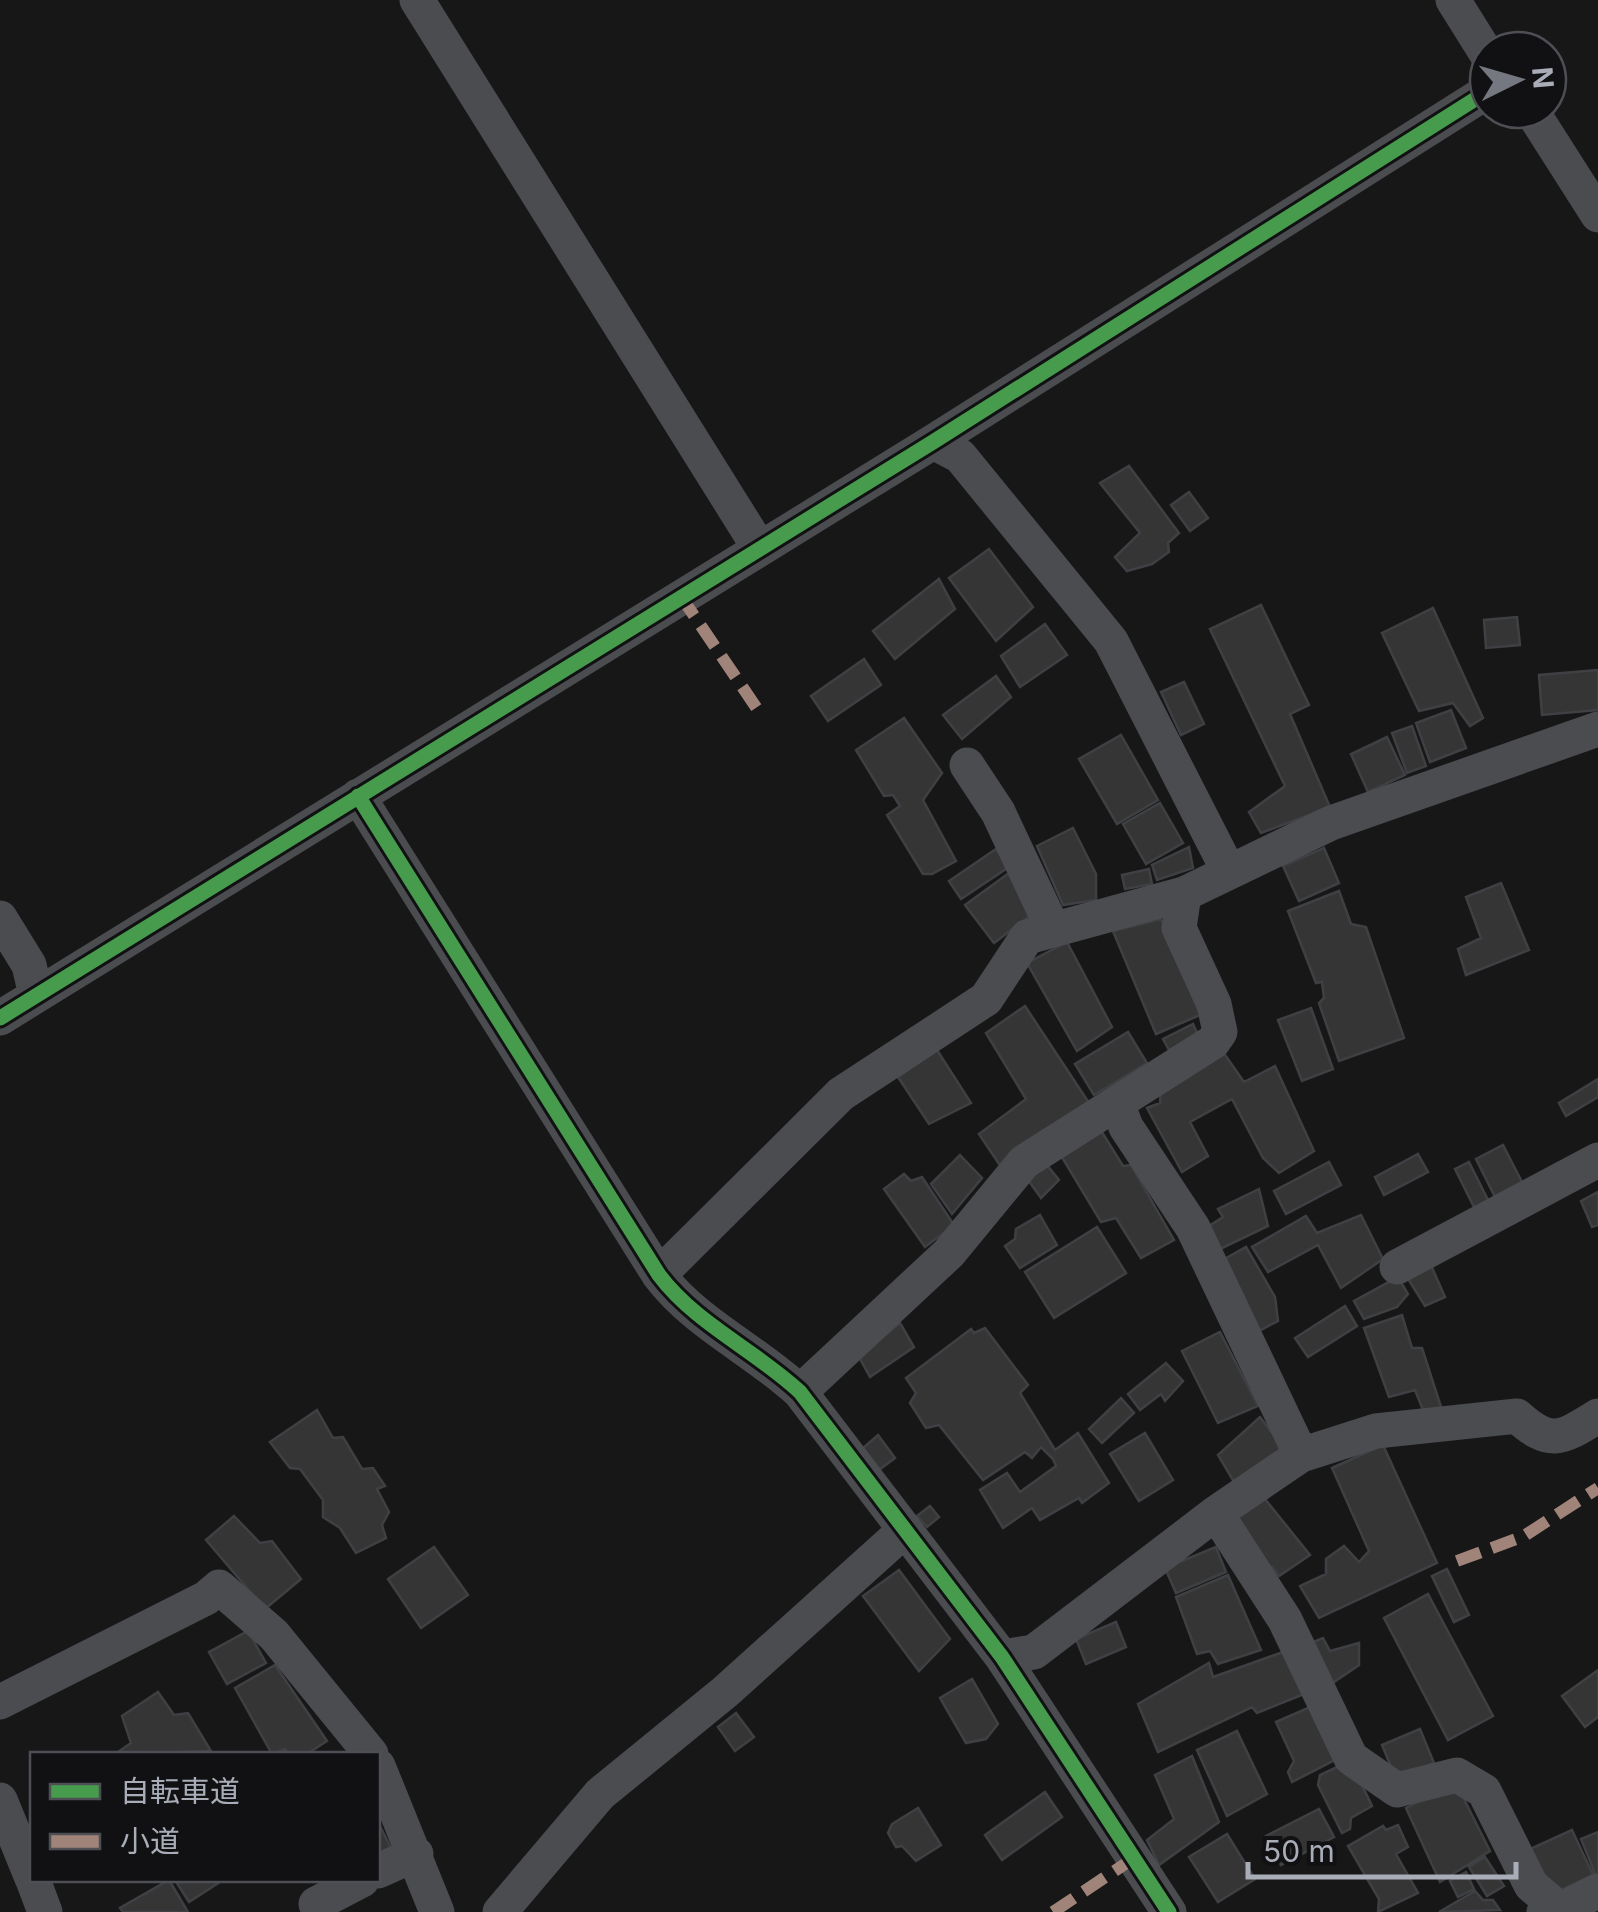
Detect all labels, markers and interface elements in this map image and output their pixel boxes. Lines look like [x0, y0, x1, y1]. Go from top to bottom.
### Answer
north arrow [1468, 30, 1568, 130]
text: N [1525, 66, 1561, 90]
legend [30, 1752, 380, 1882]
text: 自転車道 [120, 1773, 240, 1809]
scale bar [1248, 1817, 1516, 1879]
text: 小道 [120, 1823, 180, 1859]
text: 50 m [1263, 1833, 1335, 1869]

